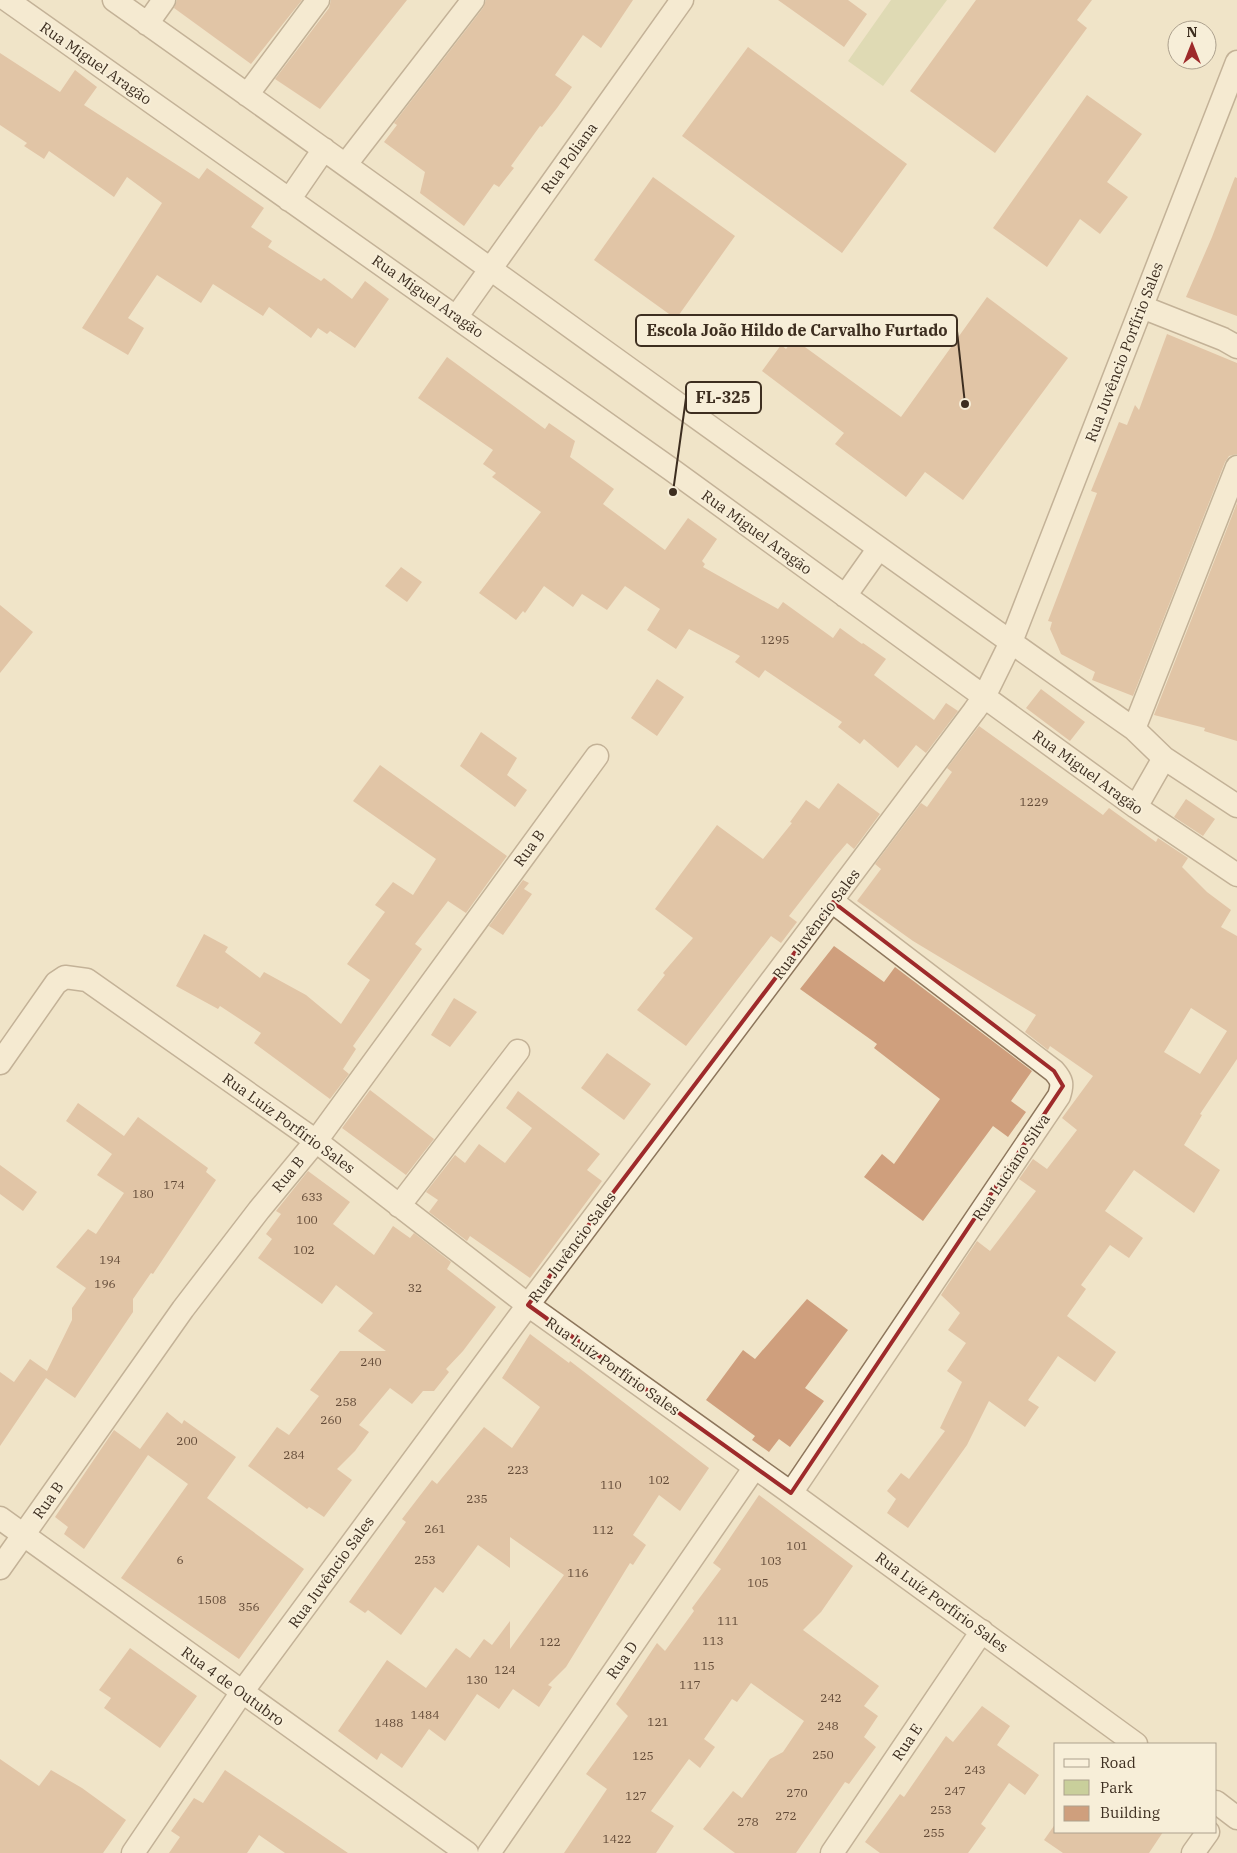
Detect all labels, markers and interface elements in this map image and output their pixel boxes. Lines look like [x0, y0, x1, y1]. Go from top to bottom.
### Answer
street label: Rua Miguel Aragão [36, 17, 156, 109]
north arrow [1167, 20, 1217, 70]
text: N [1186, 23, 1198, 41]
street label: Rua Poliana [537, 119, 601, 197]
street label: Rua Miguel Aragão [368, 250, 488, 342]
street label: Rua Juvêncio Porfírio Sales [1081, 259, 1167, 445]
callout: Escola João Hildo de Carvalho Furtado [636, 315, 957, 346]
text: Escola João Hildo de Carvalho Furtado [646, 320, 948, 340]
callout: FL-325 [686, 382, 761, 413]
text: FL-325 [696, 387, 751, 407]
street label: Rua Miguel Aragão [698, 486, 816, 578]
house number: 1295 [761, 632, 789, 647]
street label: Rua Miguel Aragão [1029, 726, 1147, 818]
house number: 1229 [1020, 794, 1048, 809]
street label: Rua B [509, 826, 549, 870]
street label: Rua Juvêncio Sales [768, 865, 864, 983]
street label: Rua Luíz Porfírio Sales [219, 1069, 359, 1177]
street label: Rua Luciano Silva [968, 1110, 1054, 1224]
street label: Rua B [268, 1152, 308, 1196]
house number: 174 [163, 1177, 185, 1192]
house number: 180 [132, 1186, 154, 1201]
street label: Rua Juvêncio Sales [524, 1188, 620, 1306]
house number: 633 [301, 1189, 323, 1204]
house number: 100 [296, 1212, 318, 1227]
house number: 102 [293, 1242, 315, 1257]
house number: 194 [99, 1252, 121, 1267]
house number: 196 [94, 1276, 116, 1291]
house number: 32 [408, 1280, 422, 1295]
street label: Rua Luíz Porfírio Sales [542, 1313, 684, 1419]
house number: 240 [360, 1354, 382, 1369]
house number: 258 [335, 1394, 357, 1409]
house number: 260 [320, 1412, 342, 1427]
house number: 200 [176, 1433, 198, 1448]
house number: 284 [283, 1447, 305, 1462]
house number: 223 [507, 1462, 529, 1477]
house number: 102 [648, 1472, 670, 1487]
house number: 110 [600, 1477, 622, 1492]
street label: Rua B [28, 1478, 68, 1522]
house number: 235 [466, 1491, 488, 1506]
street label: Rua Juvêncio Sales [284, 1512, 378, 1632]
house number: 261 [424, 1521, 446, 1536]
house number: 112 [592, 1522, 614, 1537]
house number: 101 [786, 1538, 808, 1553]
street label: Rua Luíz Porfírio Sales [872, 1548, 1012, 1656]
house number: 6 [176, 1552, 184, 1567]
house number: 253 [414, 1552, 436, 1567]
house number: 103 [760, 1553, 782, 1568]
house number: 116 [567, 1565, 589, 1580]
house number: 105 [747, 1575, 769, 1590]
house number: 1508 [198, 1592, 226, 1607]
house number: 356 [238, 1599, 260, 1614]
house number: 111 [717, 1613, 739, 1628]
house number: 113 [702, 1633, 724, 1648]
house number: 122 [539, 1634, 561, 1649]
street label: Rua D [602, 1638, 642, 1682]
street label: Rua 4 de Outubro [178, 1642, 288, 1730]
house number: 115 [693, 1658, 715, 1673]
house number: 124 [494, 1662, 516, 1677]
house number: 130 [466, 1672, 488, 1687]
house number: 117 [679, 1677, 701, 1692]
house number: 242 [820, 1690, 842, 1705]
house number: 1484 [411, 1707, 439, 1722]
house number: 121 [647, 1714, 669, 1729]
house number: 1488 [375, 1715, 403, 1730]
house number: 248 [817, 1718, 839, 1733]
street label: Rua E [888, 1720, 926, 1764]
legend [1054, 1743, 1217, 1833]
house number: 250 [812, 1747, 834, 1762]
house number: 125 [632, 1748, 654, 1763]
text: Road [1100, 1753, 1136, 1772]
house number: 243 [964, 1762, 986, 1777]
text: Park [1100, 1778, 1133, 1797]
house number: 247 [944, 1783, 966, 1798]
house number: 270 [786, 1785, 808, 1800]
house number: 127 [625, 1788, 647, 1803]
house number: 253 [930, 1802, 952, 1817]
text: Building [1100, 1803, 1160, 1822]
house number: 272 [775, 1808, 797, 1823]
house number: 278 [737, 1814, 759, 1829]
house number: 255 [923, 1825, 945, 1840]
house number: 1422 [603, 1831, 631, 1846]

